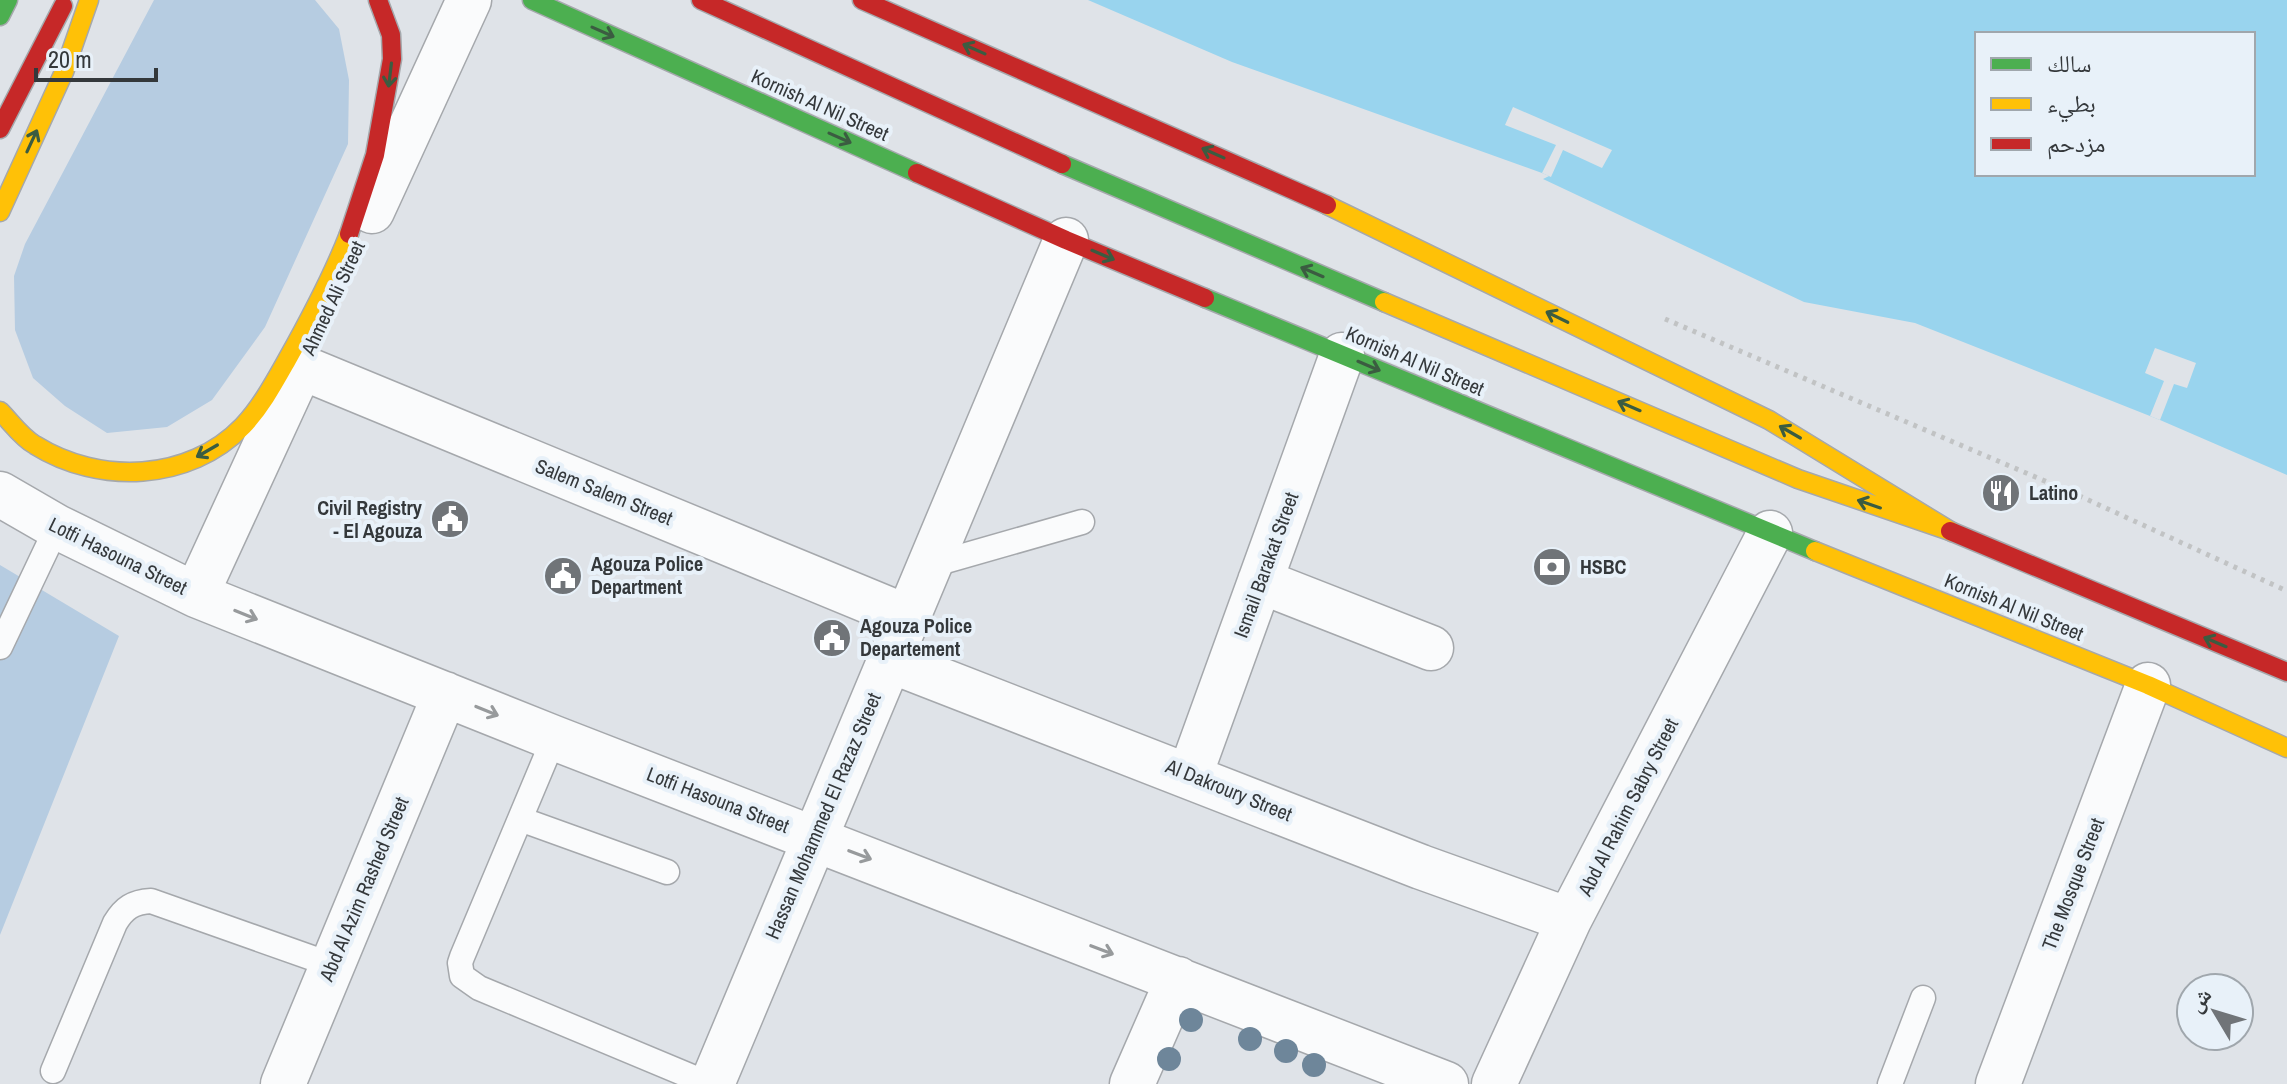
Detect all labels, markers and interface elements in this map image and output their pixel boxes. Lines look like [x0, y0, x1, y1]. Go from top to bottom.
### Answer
one-way arrow [591, 25, 615, 40]
scale bar [36, 32, 156, 82]
legend [1975, 32, 2255, 176]
one-way arrow [962, 40, 987, 55]
text: 20 m [48, 43, 92, 75]
text: سالك [2047, 47, 2092, 79]
one-way arrow [382, 61, 397, 88]
street label: Kornish Al Nil Street [747, 62, 894, 147]
text: بطيء [2047, 87, 2096, 123]
text: مزدحم [2047, 127, 2106, 160]
one-way arrow [26, 129, 41, 154]
one-way arrow [827, 132, 852, 147]
one-way arrow [1201, 144, 1225, 159]
street label: Ahmed Ali Street [294, 236, 371, 360]
one-way arrow [1090, 249, 1115, 264]
one-way arrow [1300, 263, 1325, 278]
one-way arrow [1546, 309, 1570, 324]
street label: Kornish Al Nil Street [1342, 319, 1489, 402]
one-way arrow [1356, 360, 1381, 374]
one-way arrow [1617, 398, 1642, 413]
one-way arrow [1779, 424, 1802, 440]
one-way arrow [196, 443, 219, 459]
street label: Salem Salem Street [532, 452, 677, 532]
restaurant icon: Latino [1980, 472, 2022, 514]
place label: Latino [2029, 479, 2078, 506]
street label: Ismail Barakat Street [1227, 488, 1305, 641]
place label: Civil Registry - El Agouza [317, 494, 423, 544]
one-way arrow [1857, 496, 1882, 511]
public building icon: Civil Registry - El Agouza [429, 498, 471, 540]
street label: Lotfi Hasouna Street [45, 510, 192, 601]
bank icon: HSBC [1531, 546, 1573, 588]
place label: Agouza Police Department [591, 550, 703, 600]
place label: HSBC [1580, 553, 1627, 580]
public building icon: Agouza Police Department [542, 555, 584, 597]
street label: Kornish Al Nil Street [1941, 566, 2088, 647]
one-way arrow [233, 609, 258, 623]
place label: Agouza Police Departement [860, 612, 972, 662]
public building icon: Agouza Police Departement [811, 617, 853, 659]
one-way arrow [2203, 633, 2228, 648]
street label: Hassan Mohammed El Razaz Street [758, 688, 887, 943]
one-way arrow [474, 704, 499, 719]
street label: Abd Al Rahim Sabry Street [1571, 713, 1684, 901]
street label: Al Dakroury Street [1161, 752, 1297, 827]
street label: Lotfi Hasouna Street [643, 760, 794, 839]
street label: Abd Al Azim Rashed Street [312, 792, 415, 986]
street label: The Mosque Street [2035, 813, 2110, 954]
one-way arrow [847, 849, 872, 863]
one-way arrow [1089, 944, 1114, 958]
north arrow [2175, 972, 2255, 1052]
text: ش [2180, 981, 2218, 1018]

